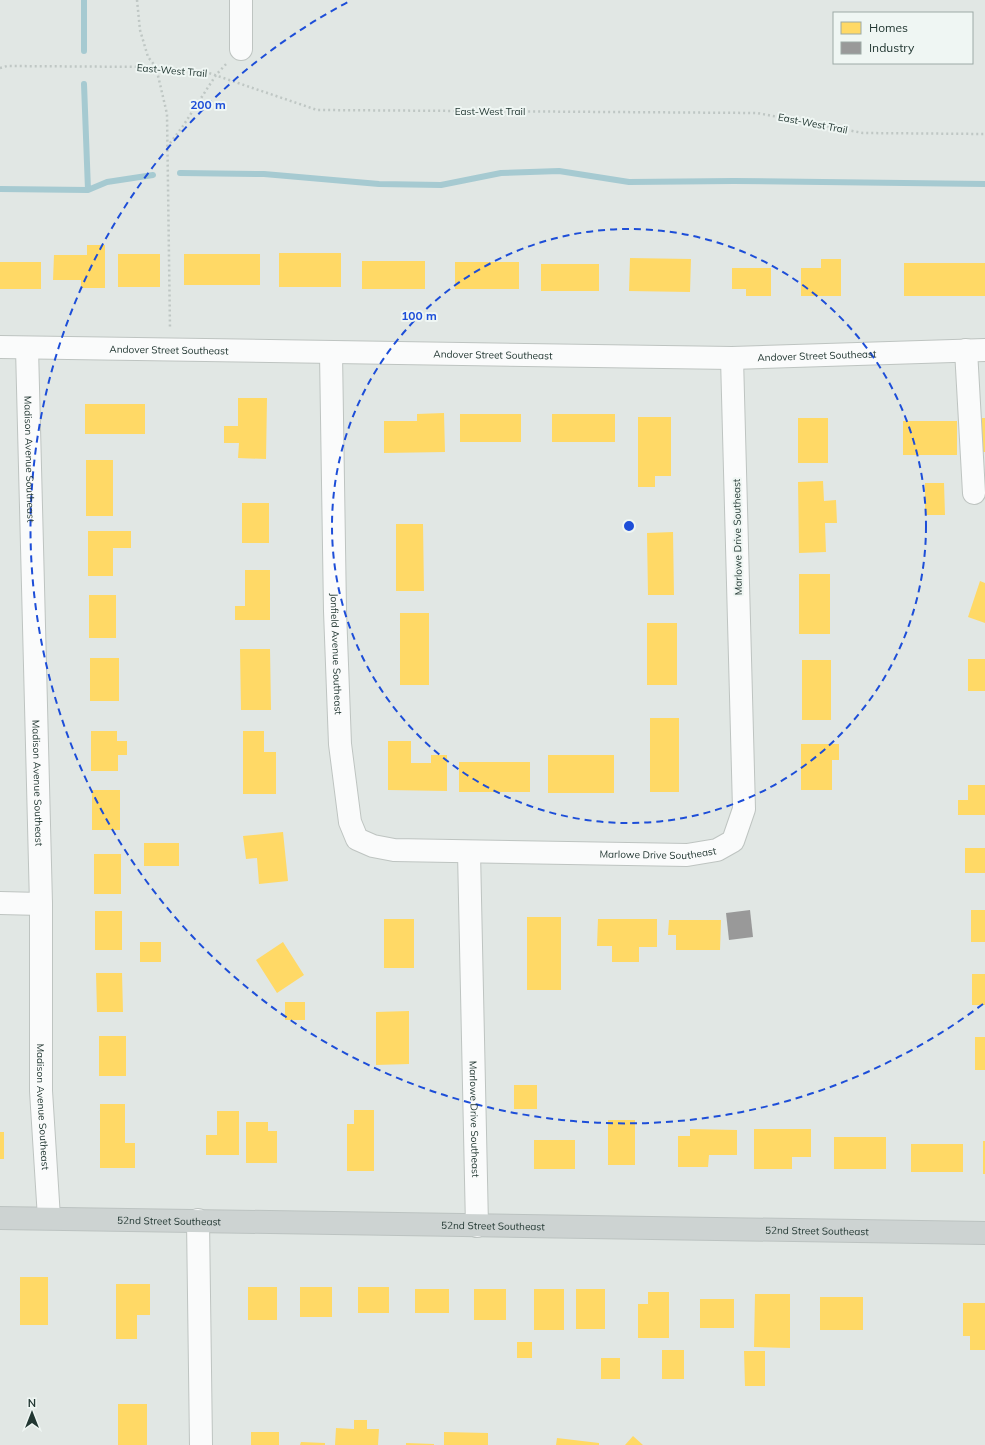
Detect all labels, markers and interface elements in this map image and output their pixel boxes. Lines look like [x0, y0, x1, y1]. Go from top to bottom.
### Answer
legend [833, 12, 973, 64]
text: Homes [869, 20, 908, 35]
text: Industry [869, 40, 915, 55]
street label: East-West Trail [136, 61, 208, 80]
text: 200 m [190, 97, 226, 112]
street label: East-West Trail [455, 105, 525, 118]
street label: East-West Trail [777, 110, 849, 137]
text: 100 m [401, 308, 437, 323]
street label: Andover Street Southeast [109, 343, 229, 357]
street label: Andover Street Southeast [757, 347, 877, 364]
street label: Andover Street Southeast [433, 348, 553, 362]
street label: Madison Avenue Southeast [21, 395, 37, 523]
street label: Marlowe Drive Southeast [730, 478, 745, 595]
centre of rings [622, 519, 636, 533]
street label: Jonfield Avenue Southeast [328, 593, 345, 715]
street label: Madison Avenue Southeast [29, 719, 46, 847]
street label: Marlowe Drive Southeast [599, 844, 718, 862]
street label: Madison Avenue Southeast [34, 1043, 52, 1171]
street label: Marlowe Drive Southeast [466, 1060, 482, 1178]
street label: 52nd Street Southeast [117, 1214, 221, 1228]
street label: 52nd Street Southeast [441, 1219, 545, 1233]
street label: 52nd Street Southeast [765, 1224, 869, 1238]
north arrow [12, 1393, 52, 1433]
text: N [28, 1396, 36, 1410]

